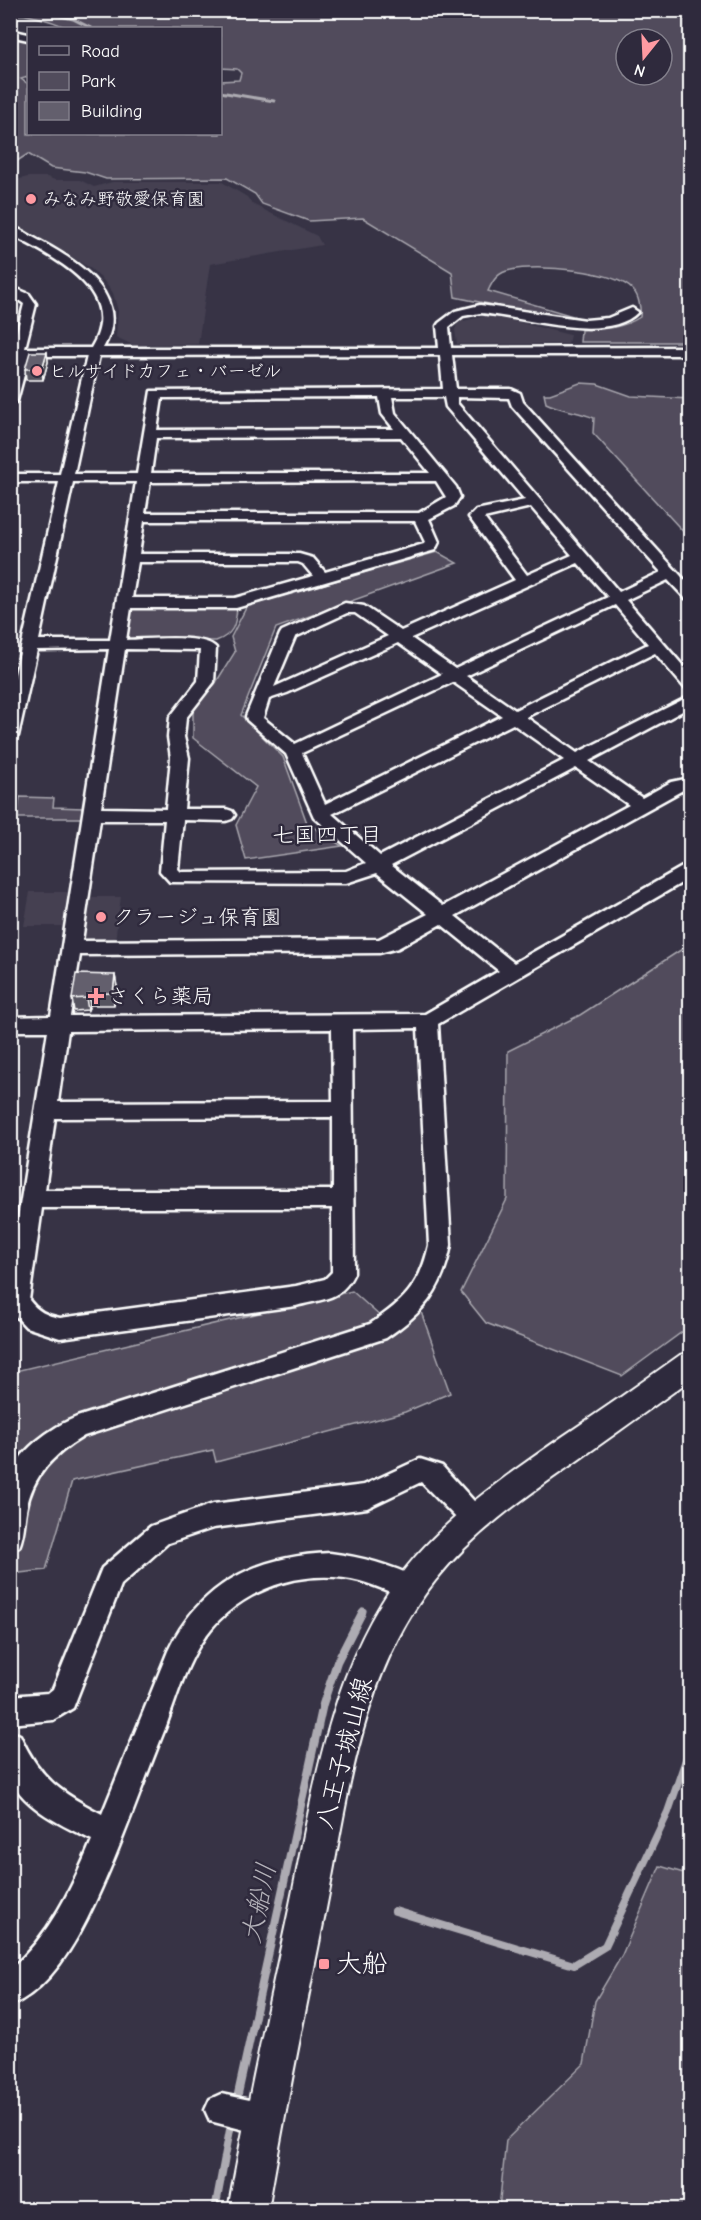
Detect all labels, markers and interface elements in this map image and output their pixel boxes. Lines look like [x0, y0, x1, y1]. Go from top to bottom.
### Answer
legend [27, 27, 222, 135]
north arrow [614, 27, 674, 87]
text: Road [81, 41, 120, 62]
text: N [632, 60, 647, 80]
text: Park [81, 71, 116, 92]
text: Building [81, 101, 143, 122]
place label: みなみ野敬愛保育園 [43, 189, 205, 210]
marker: みなみ野敬愛保育園 [24, 192, 38, 206]
place label: ヒルサイドカフェ・バーゼル [49, 361, 281, 382]
marker: ヒルサイドカフェ・バーゼル [30, 364, 44, 378]
district label: 七国四丁目 [272, 822, 382, 848]
place label: クラージュ保育園 [113, 905, 281, 929]
marker: クラージュ保育園 [94, 910, 108, 924]
place label: さくら薬局 [108, 984, 213, 1008]
marker: さくら薬局 [89, 989, 103, 1003]
street label: 八王子城山線 [309, 1674, 379, 1832]
water label: 大船川 [235, 1860, 283, 1946]
place label: 大船 [336, 1949, 388, 1979]
marker: 大船 [317, 1957, 331, 1971]

